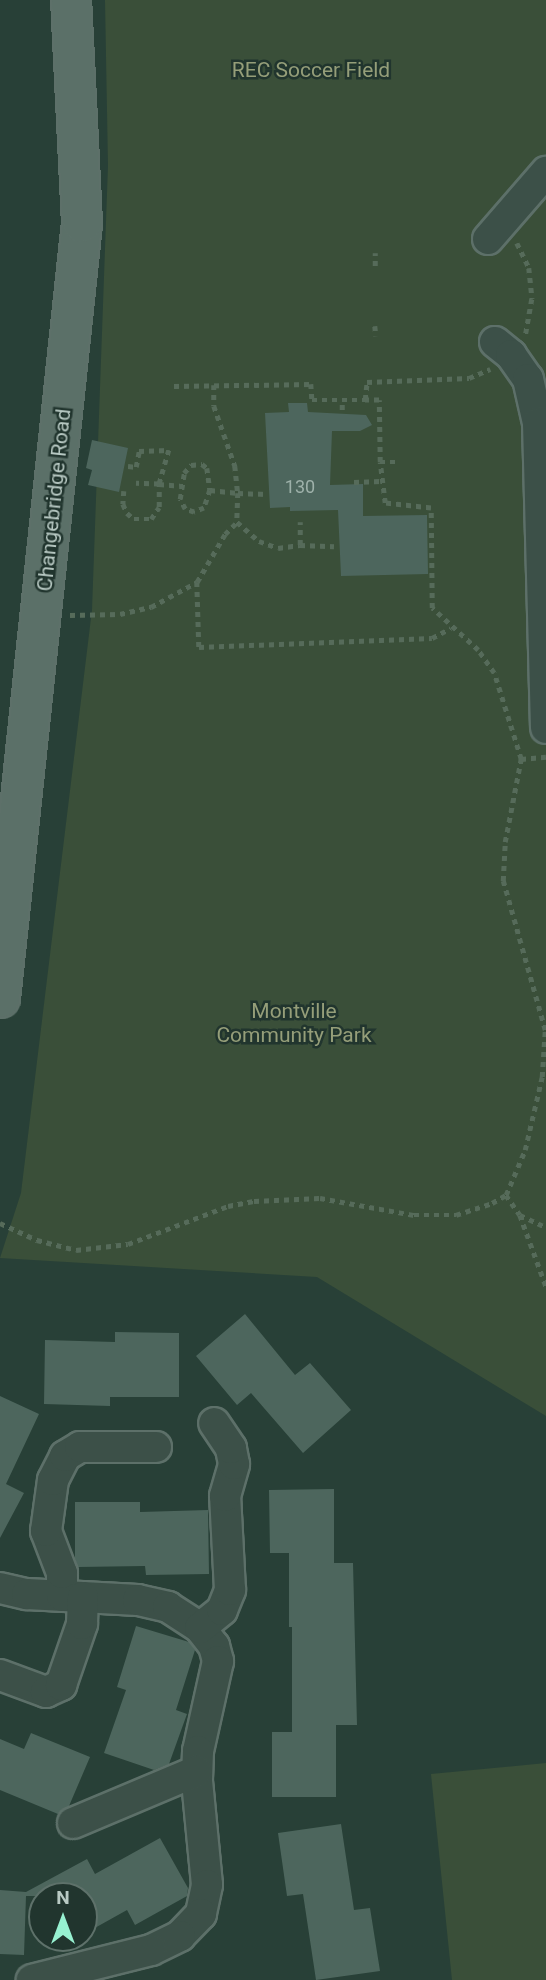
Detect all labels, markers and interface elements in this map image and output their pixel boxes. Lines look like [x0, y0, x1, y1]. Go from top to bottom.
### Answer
park label: REC Soccer Field [232, 57, 390, 83]
street label: Changebridge Road [32, 408, 76, 592]
house number: 130 [285, 476, 315, 498]
park label: Montville Community Park [216, 998, 372, 1048]
north arrow [28, 1882, 98, 1952]
text: N [56, 1886, 70, 1909]

